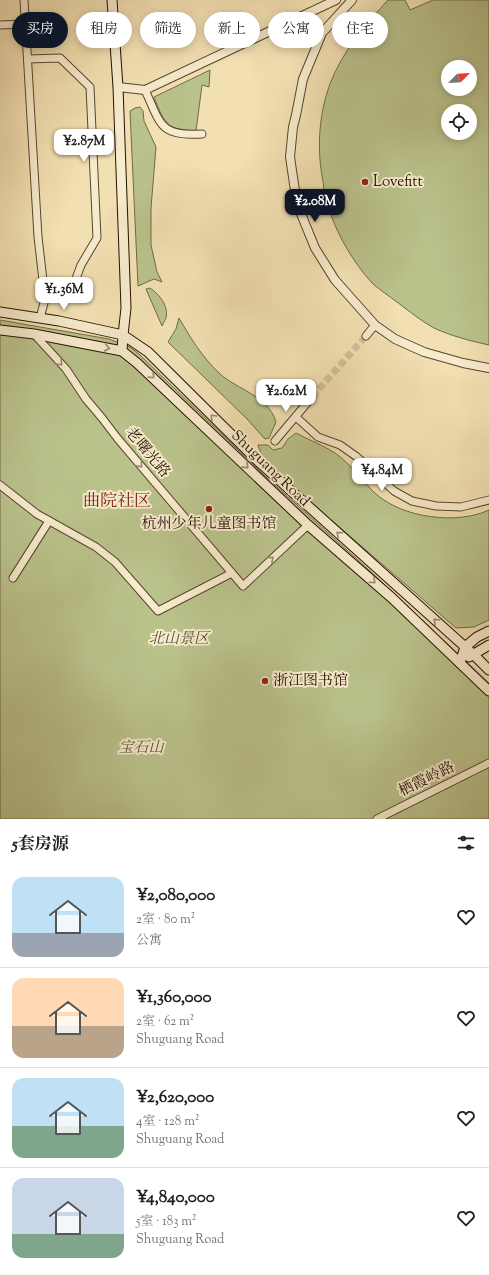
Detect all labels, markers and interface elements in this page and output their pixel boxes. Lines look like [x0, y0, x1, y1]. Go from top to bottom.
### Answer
chip: 买房 [12, 12, 68, 48]
chip: 租房 [76, 12, 132, 48]
chip: 筛选 [140, 12, 196, 48]
chip: 新上 [204, 12, 260, 48]
chip: 公寓 [268, 12, 324, 48]
chip: 住宅 [332, 12, 388, 48]
north arrow [441, 60, 477, 96]
map controls [441, 60, 477, 140]
button: locate [441, 104, 477, 140]
pin: ¥2.87M [51, 129, 117, 163]
text: ¥2.87M [63, 133, 105, 151]
place label: Lovefitt [373, 172, 423, 193]
marker: Lovefitt [360, 177, 370, 187]
pin: ¥2.08M [282, 189, 348, 223]
text: ¥2.08M [294, 193, 336, 211]
pin: ¥1.36M [31, 277, 97, 311]
text: ¥1.36M [44, 281, 84, 299]
one-way arrow [104, 343, 111, 352]
one-way arrow [55, 358, 63, 366]
one-way arrow [147, 371, 155, 379]
pin: ¥2.62M [253, 379, 319, 413]
text: ¥2.62M [265, 383, 307, 401]
one-way arrow [210, 414, 218, 422]
street label: 老曙光路 [120, 423, 174, 483]
street label: Shuguang Road [226, 426, 314, 512]
pin: ¥4.84M [349, 458, 415, 492]
one-way arrow [135, 461, 142, 468]
one-way arrow [241, 461, 249, 469]
text: ¥4.84M [361, 462, 403, 480]
district label: 曲院社区 [83, 490, 151, 514]
marker: 杭州少年儿童图书馆 [204, 504, 214, 514]
place label: 杭州少年儿童图书馆 [141, 514, 277, 535]
one-way arrow [336, 532, 344, 539]
one-way arrow [266, 556, 274, 564]
one-way arrow [369, 577, 376, 584]
one-way arrow [433, 618, 441, 626]
park label: 北山景区 [149, 629, 211, 650]
place label: 浙江图书馆 [273, 671, 348, 692]
marker: 浙江图书馆 [260, 676, 270, 686]
park label: 宝石山 [118, 738, 165, 759]
street label: 栖霞岭路 [395, 757, 459, 803]
icon: filters [455, 832, 477, 854]
text: 5套房源 [12, 833, 69, 857]
text: ¥2,080,000 [136, 884, 215, 908]
icon: home [44, 893, 92, 941]
icon: heart [455, 906, 477, 928]
text: 2室 · 80 m² [136, 911, 195, 929]
text: 公寓 [136, 932, 162, 950]
text: ¥1,360,000 [136, 986, 211, 1010]
icon: home [44, 994, 92, 1042]
icon: heart [455, 1007, 477, 1029]
text: 2室 · 62 m² [136, 1013, 194, 1031]
text: Shuguang Road [136, 1031, 224, 1049]
text: ¥2,620,000 [136, 1086, 214, 1110]
icon: home [44, 1094, 92, 1142]
icon: heart [455, 1107, 477, 1129]
text: 4室 · 128 m² [136, 1113, 199, 1131]
text: Shuguang Road [136, 1131, 224, 1149]
text: ¥4,840,000 [136, 1186, 215, 1210]
icon: home [44, 1194, 92, 1242]
icon: heart [455, 1207, 477, 1229]
text: 5室 · 183 m² [136, 1213, 196, 1231]
text: Shuguang Road [136, 1231, 224, 1249]

